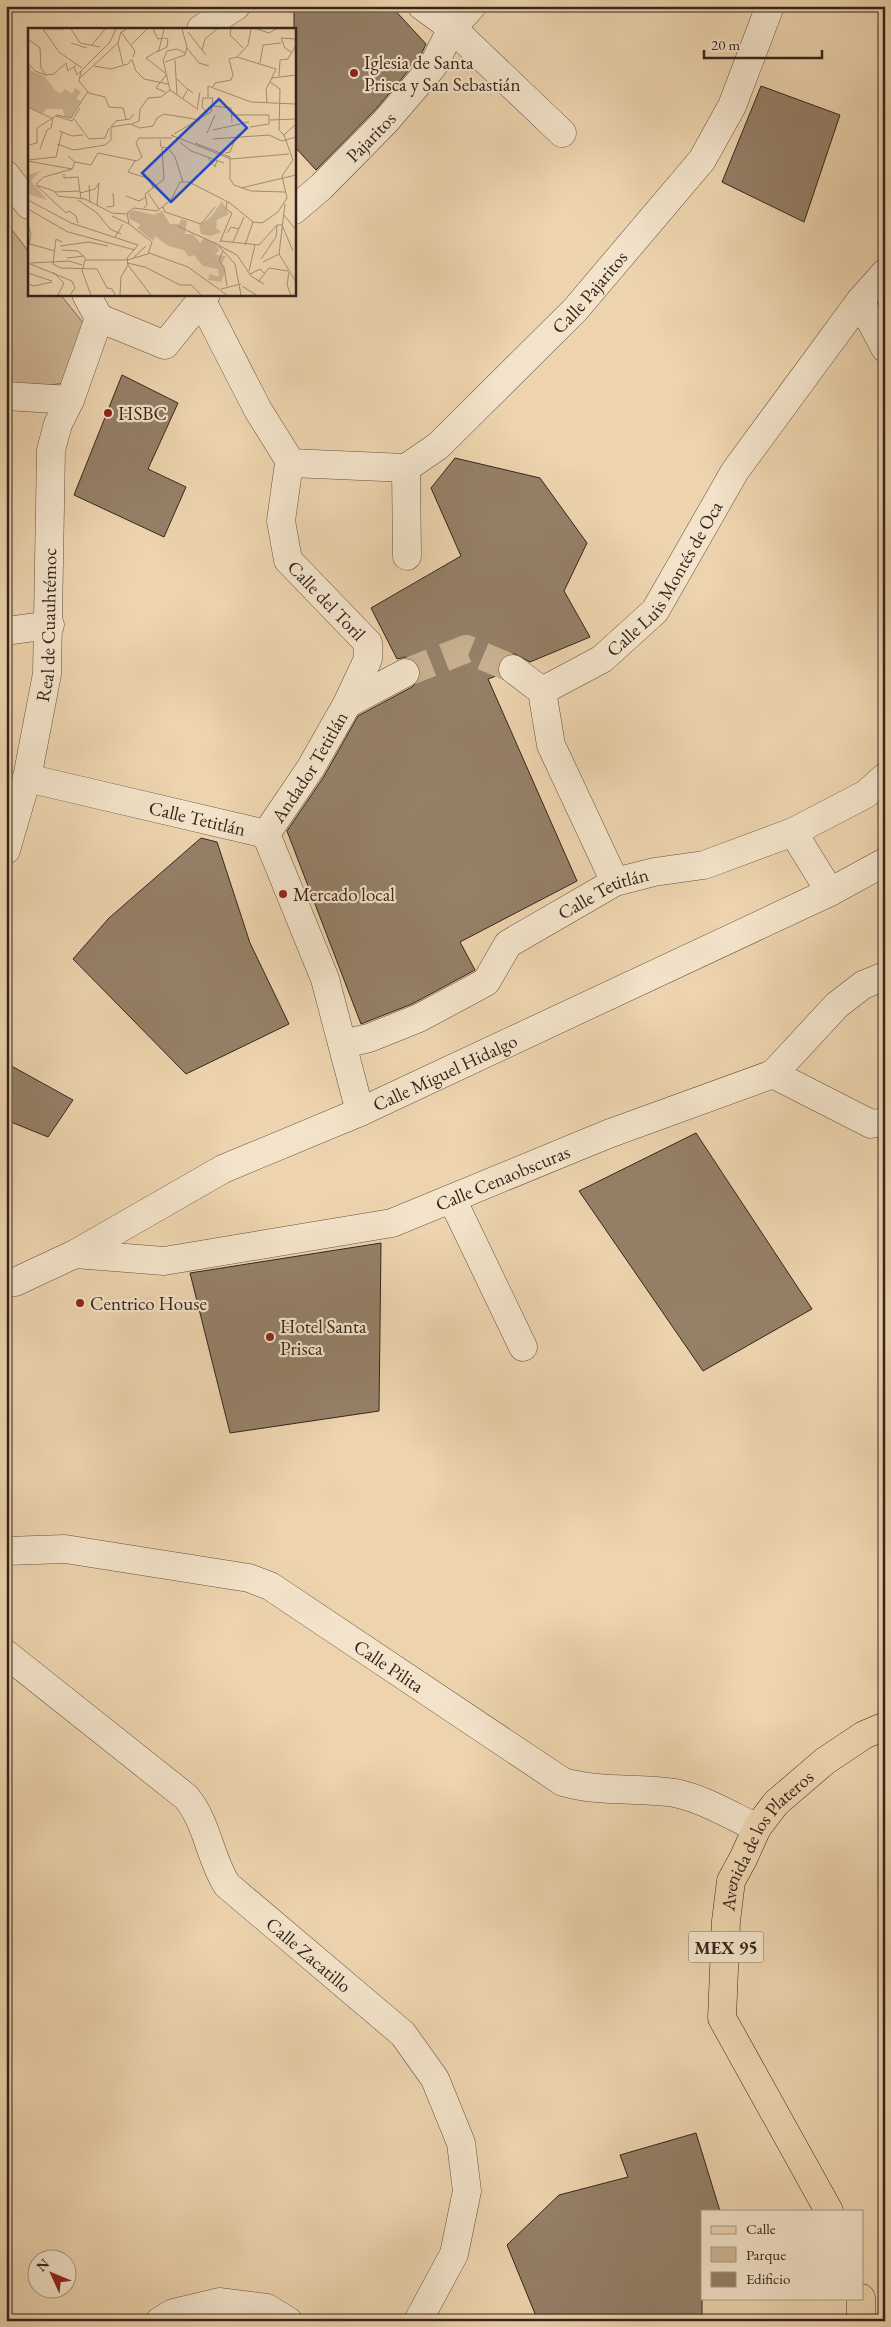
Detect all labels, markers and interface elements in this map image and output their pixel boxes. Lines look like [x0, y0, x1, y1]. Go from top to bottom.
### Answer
inset map [28, 28, 295, 295]
scale bar [704, 28, 821, 60]
text: 20 m [711, 35, 740, 54]
place label: Iglesia de Santa Prisca y San Sebastián [364, 50, 520, 97]
marker: Iglesia de Santa Prisca y San Sebastián [348, 67, 360, 79]
street label: Pajaritos [340, 106, 401, 167]
street label: Calle Pajaritos [546, 245, 633, 339]
place label: HSBC [118, 401, 167, 426]
marker: HSBC [102, 407, 114, 419]
street label: Calle Luis Montés de Oca [601, 496, 728, 662]
street label: Real de Cuauhtémoc [29, 547, 62, 704]
street label: Calle del Toril [282, 555, 372, 646]
street label: Andador Tetitlán [264, 706, 353, 828]
street label: Calle Tetitlán [147, 795, 248, 841]
street label: Calle Tetitlán [553, 861, 651, 925]
place label: Mercado local [293, 882, 395, 907]
marker: Mercado local [277, 888, 289, 900]
street label: Calle Miguel Hidalgo [369, 1028, 521, 1117]
street label: Calle Cenaobscuras [432, 1139, 574, 1216]
place label: Centrico House [90, 1291, 207, 1316]
marker: Centrico House [74, 1297, 86, 1309]
place label: Hotel Santa Prisca [280, 1314, 367, 1361]
marker: Hotel Santa Prisca [264, 1331, 276, 1343]
street label: Calle Pilita [349, 1633, 429, 1698]
street label: Avenida de los Plateros [715, 1764, 818, 1913]
street label: Calle Zacatillo [261, 1911, 357, 1998]
road number: MEX 95 [688, 1931, 764, 1962]
legend [701, 2210, 864, 2300]
text: Calle [746, 2219, 776, 2238]
text: Parque [746, 2245, 786, 2264]
north arrow [28, 2250, 78, 2300]
text: N [32, 2254, 54, 2275]
text: Edificio [746, 2269, 790, 2288]

